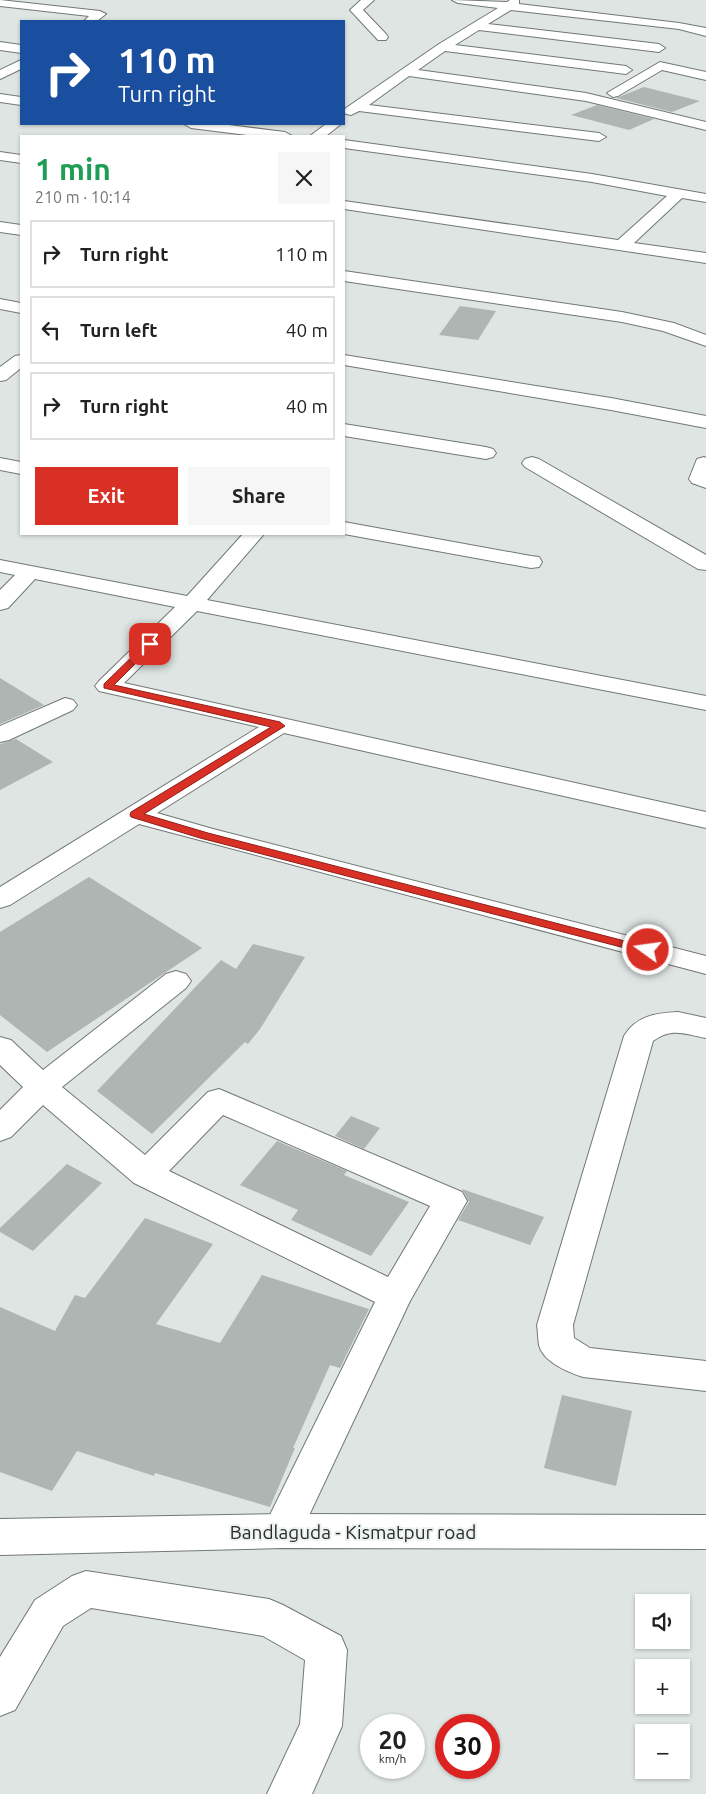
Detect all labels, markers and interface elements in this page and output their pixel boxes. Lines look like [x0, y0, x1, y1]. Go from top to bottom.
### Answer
icon: right [35, 40, 100, 105]
text: 110 m [118, 40, 216, 80]
text: Turn right [118, 81, 216, 106]
text: 1 min [35, 152, 111, 186]
button: close [278, 152, 330, 204]
text: 210 m · 10:14 [35, 188, 131, 206]
icon: right [37, 240, 65, 268]
text: Turn right [80, 243, 168, 265]
text: 110 m [275, 243, 328, 265]
icon: left [37, 316, 65, 344]
text: Turn left [80, 319, 158, 341]
text: 40 m [286, 319, 328, 341]
icon: right [37, 392, 65, 420]
text: Turn right [80, 395, 168, 417]
text: 40 m [286, 395, 328, 417]
button: Exit [35, 467, 178, 525]
button: Share [188, 467, 330, 525]
pin [129, 623, 171, 665]
icon: arrive [136, 630, 164, 658]
position arrow [621, 923, 673, 975]
street label: Bandlaguda - Kismatpur road [230, 1521, 476, 1543]
map controls [635, 1594, 690, 1779]
button: sound [635, 1594, 690, 1649]
button: + [635, 1659, 690, 1714]
speed limit sign: 30 [435, 1714, 500, 1779]
button: − [635, 1724, 690, 1779]
text: 20 [378, 1726, 407, 1754]
text: km/h [379, 1752, 406, 1765]

